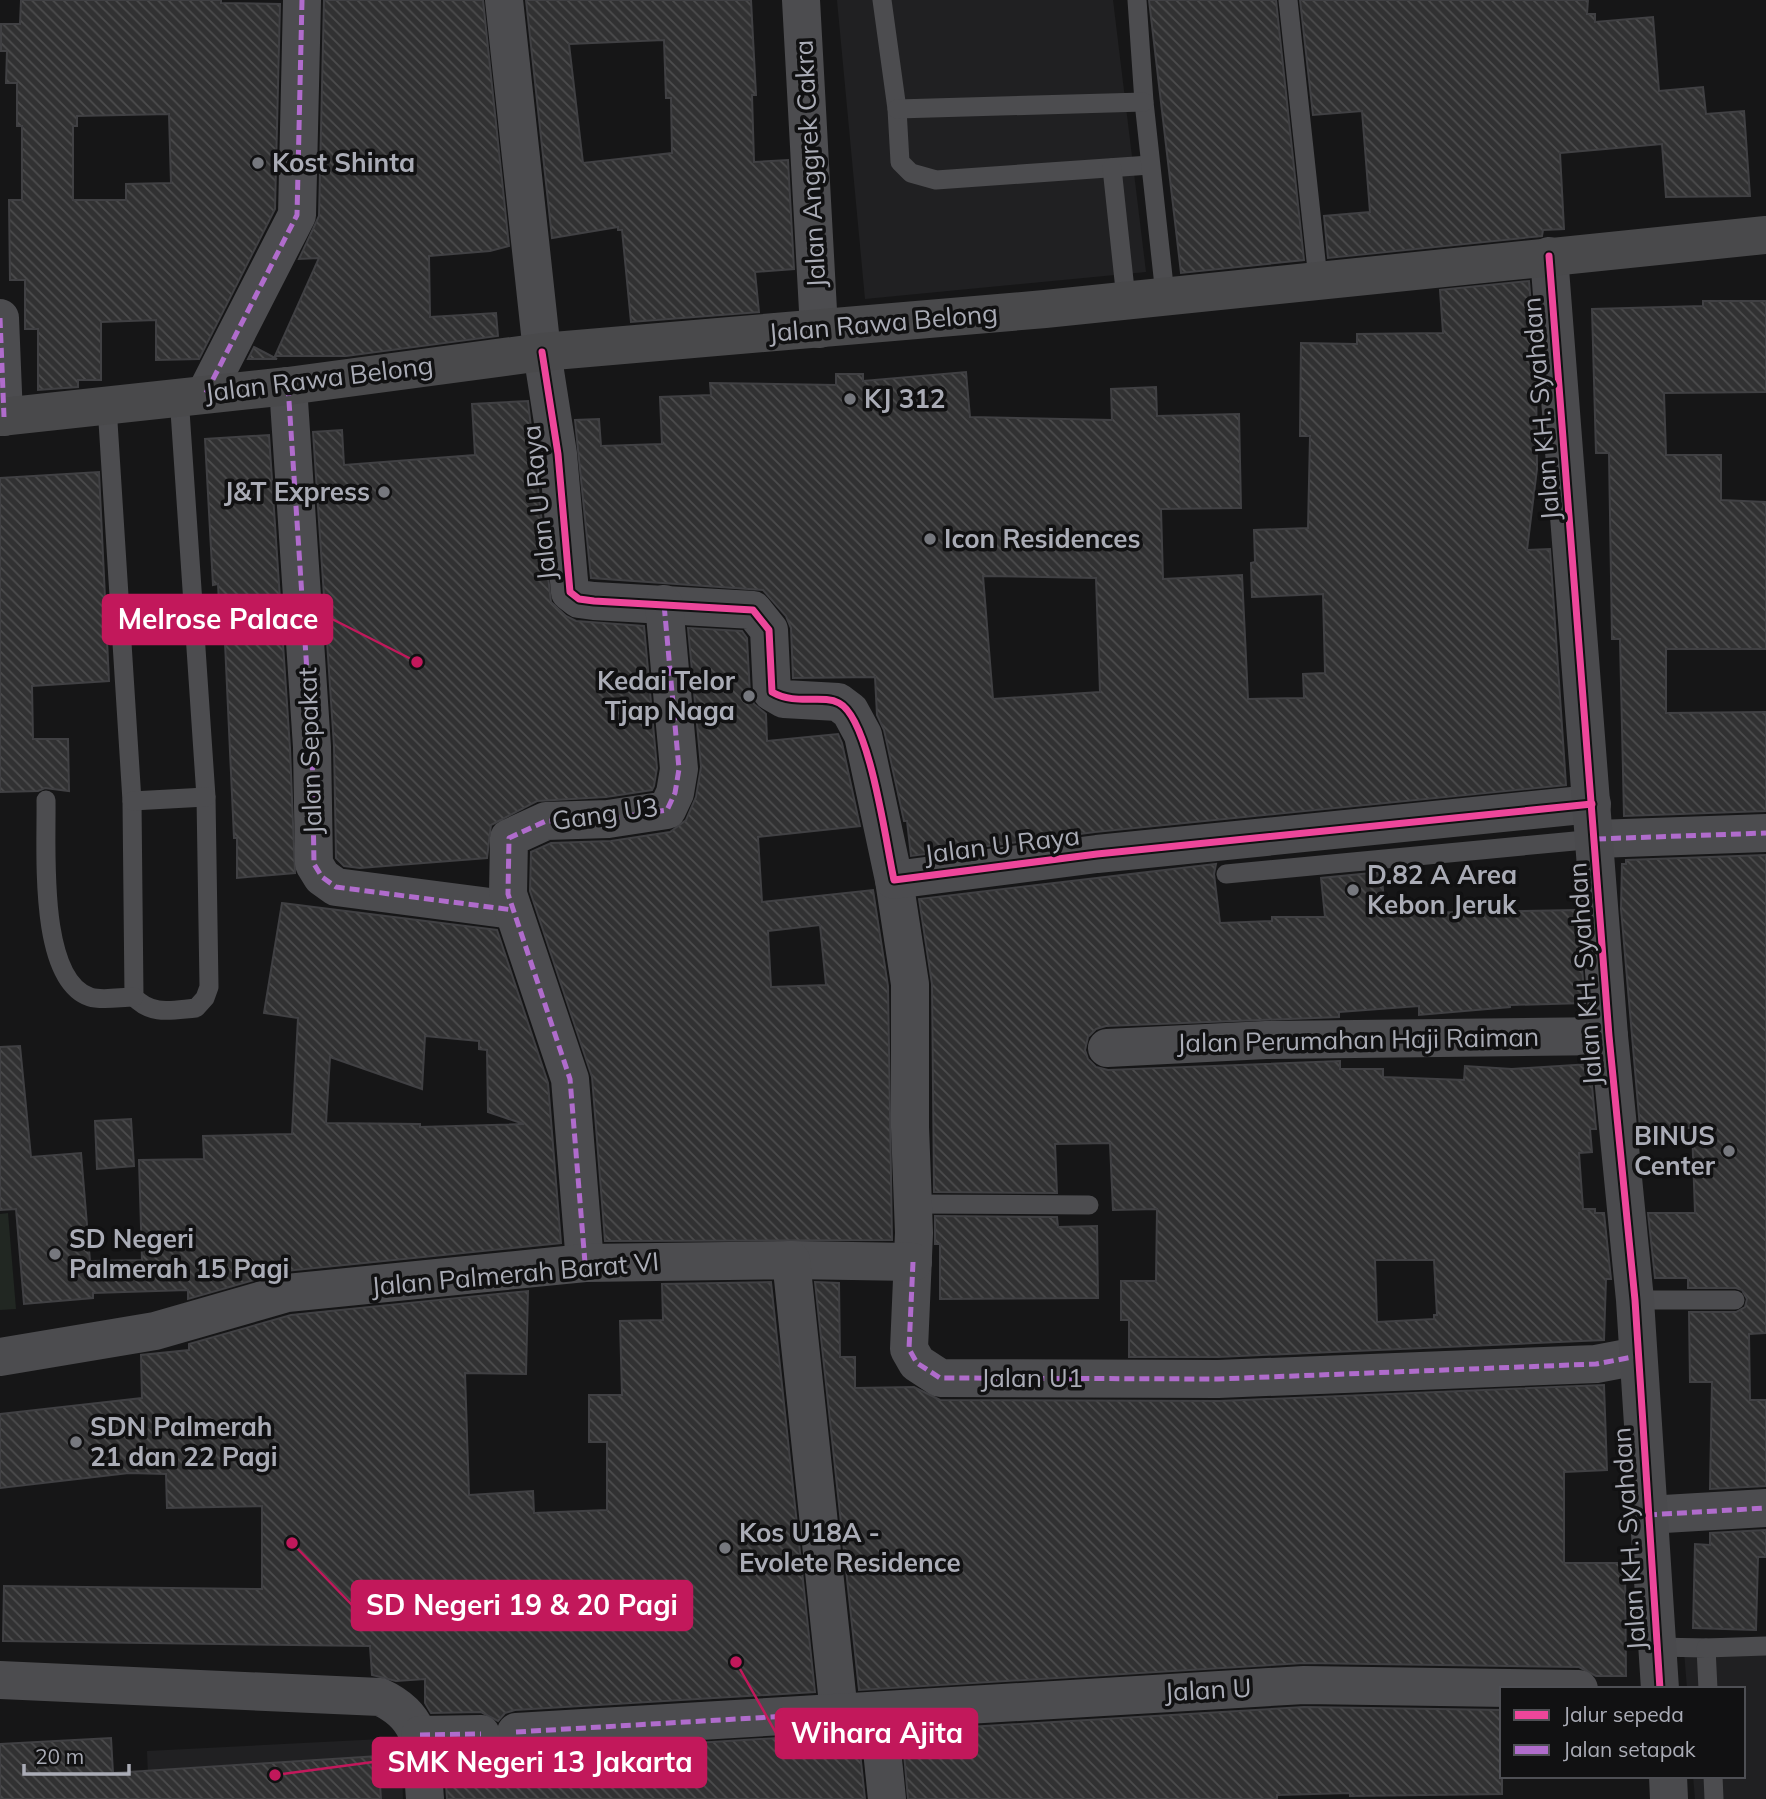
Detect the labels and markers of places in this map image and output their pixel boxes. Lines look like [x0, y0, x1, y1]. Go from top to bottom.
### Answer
place label: Kost Shinta [272, 146, 415, 179]
marker: Kost Shinta [250, 155, 266, 171]
place label: KJ 312 [864, 382, 945, 415]
marker: KJ 312 [842, 391, 858, 407]
place label: J&T Express [224, 475, 370, 508]
marker: J&T Express [376, 484, 392, 500]
place label: Icon Residences [944, 522, 1141, 555]
marker: Icon Residences [922, 531, 938, 547]
callout: Melrose Palace [103, 595, 332, 644]
place label: Kedai Telor Tjap Naga [597, 664, 736, 727]
marker: Kedai Telor Tjap Naga [741, 688, 757, 704]
place label: D.82 A Area Kebon Jeruk [1367, 858, 1517, 921]
marker: D.82 A Area Kebon Jeruk [1345, 882, 1361, 898]
place label: BINUS Center [1634, 1119, 1716, 1182]
marker: BINUS Center [1721, 1143, 1737, 1159]
place label: SD Negeri Palmerah 15 Pagi [69, 1222, 289, 1285]
marker: SD Negeri Palmerah 15 Pagi [47, 1246, 63, 1262]
place label: SDN Palmerah 21 dan 22 Pagi [90, 1410, 278, 1473]
marker: SDN Palmerah 21 dan 22 Pagi [68, 1434, 84, 1450]
place label: Kos U18A - Evolete Residence [739, 1516, 961, 1579]
marker: Kos U18A - Evolete Residence [717, 1540, 733, 1556]
callout: SD Negeri 19 & 20 Pagi [352, 1581, 692, 1630]
callout: Wihara Ajita [776, 1709, 977, 1758]
callout: SMK Negeri 13 Jakarta [373, 1738, 706, 1787]

